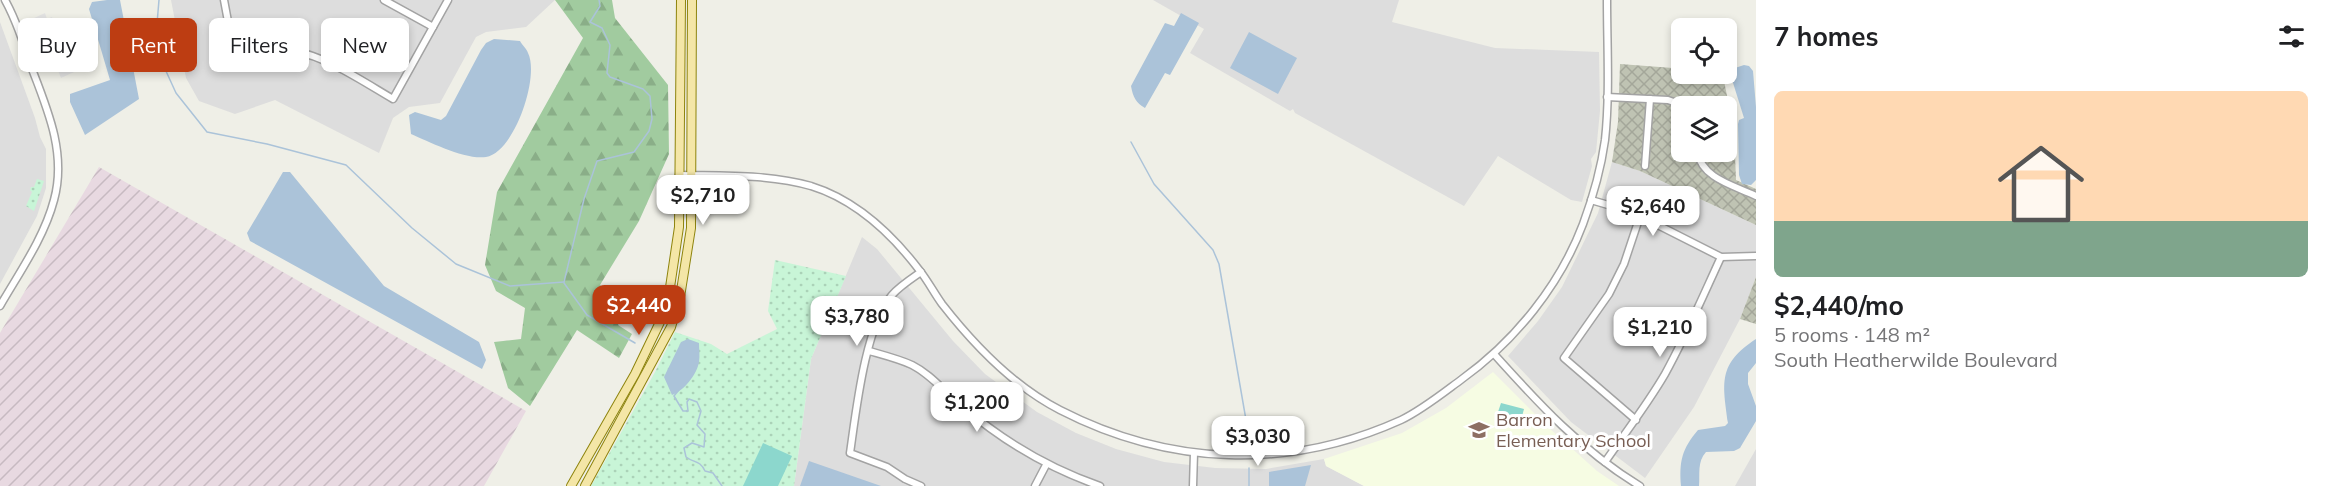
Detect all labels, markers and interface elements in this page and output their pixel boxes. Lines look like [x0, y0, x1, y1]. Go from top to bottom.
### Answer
chip: Buy [18, 18, 98, 72]
chip: Rent [110, 18, 197, 72]
chip: Filters [209, 18, 309, 72]
chip: New [321, 18, 409, 72]
map controls [1671, 18, 1737, 162]
button: locate [1671, 18, 1737, 84]
text: 7 homes [1774, 20, 1878, 53]
icon: filters [2275, 20, 2308, 53]
button: layers [1671, 96, 1737, 162]
icon: home [1987, 130, 2095, 238]
pin: $2,710 [654, 175, 752, 226]
text: $2,710 [671, 182, 735, 207]
pin: $2,640 [1604, 186, 1702, 237]
text: $2,640 [1621, 193, 1685, 218]
pin: $2,440 [590, 285, 688, 336]
text: $2,440/mo [1774, 289, 1904, 322]
text: $2,440 [607, 292, 671, 317]
pin: $3,780 [808, 296, 906, 347]
text: $3,780 [825, 303, 889, 328]
pin: $1,210 [1611, 307, 1709, 358]
text: $1,210 [1628, 314, 1692, 339]
text: 5 rooms · 148 m² [1774, 322, 1930, 347]
text: South Heatherwilde Boulevard [1774, 347, 2058, 372]
pin: $1,200 [928, 382, 1026, 433]
text: $1,200 [945, 389, 1009, 414]
place label: Barron Elementary School [1496, 408, 1651, 452]
pin: $3,030 [1209, 416, 1307, 467]
school or university icon: Barron Elementary School [1467, 418, 1491, 442]
text: $3,030 [1226, 423, 1290, 448]

